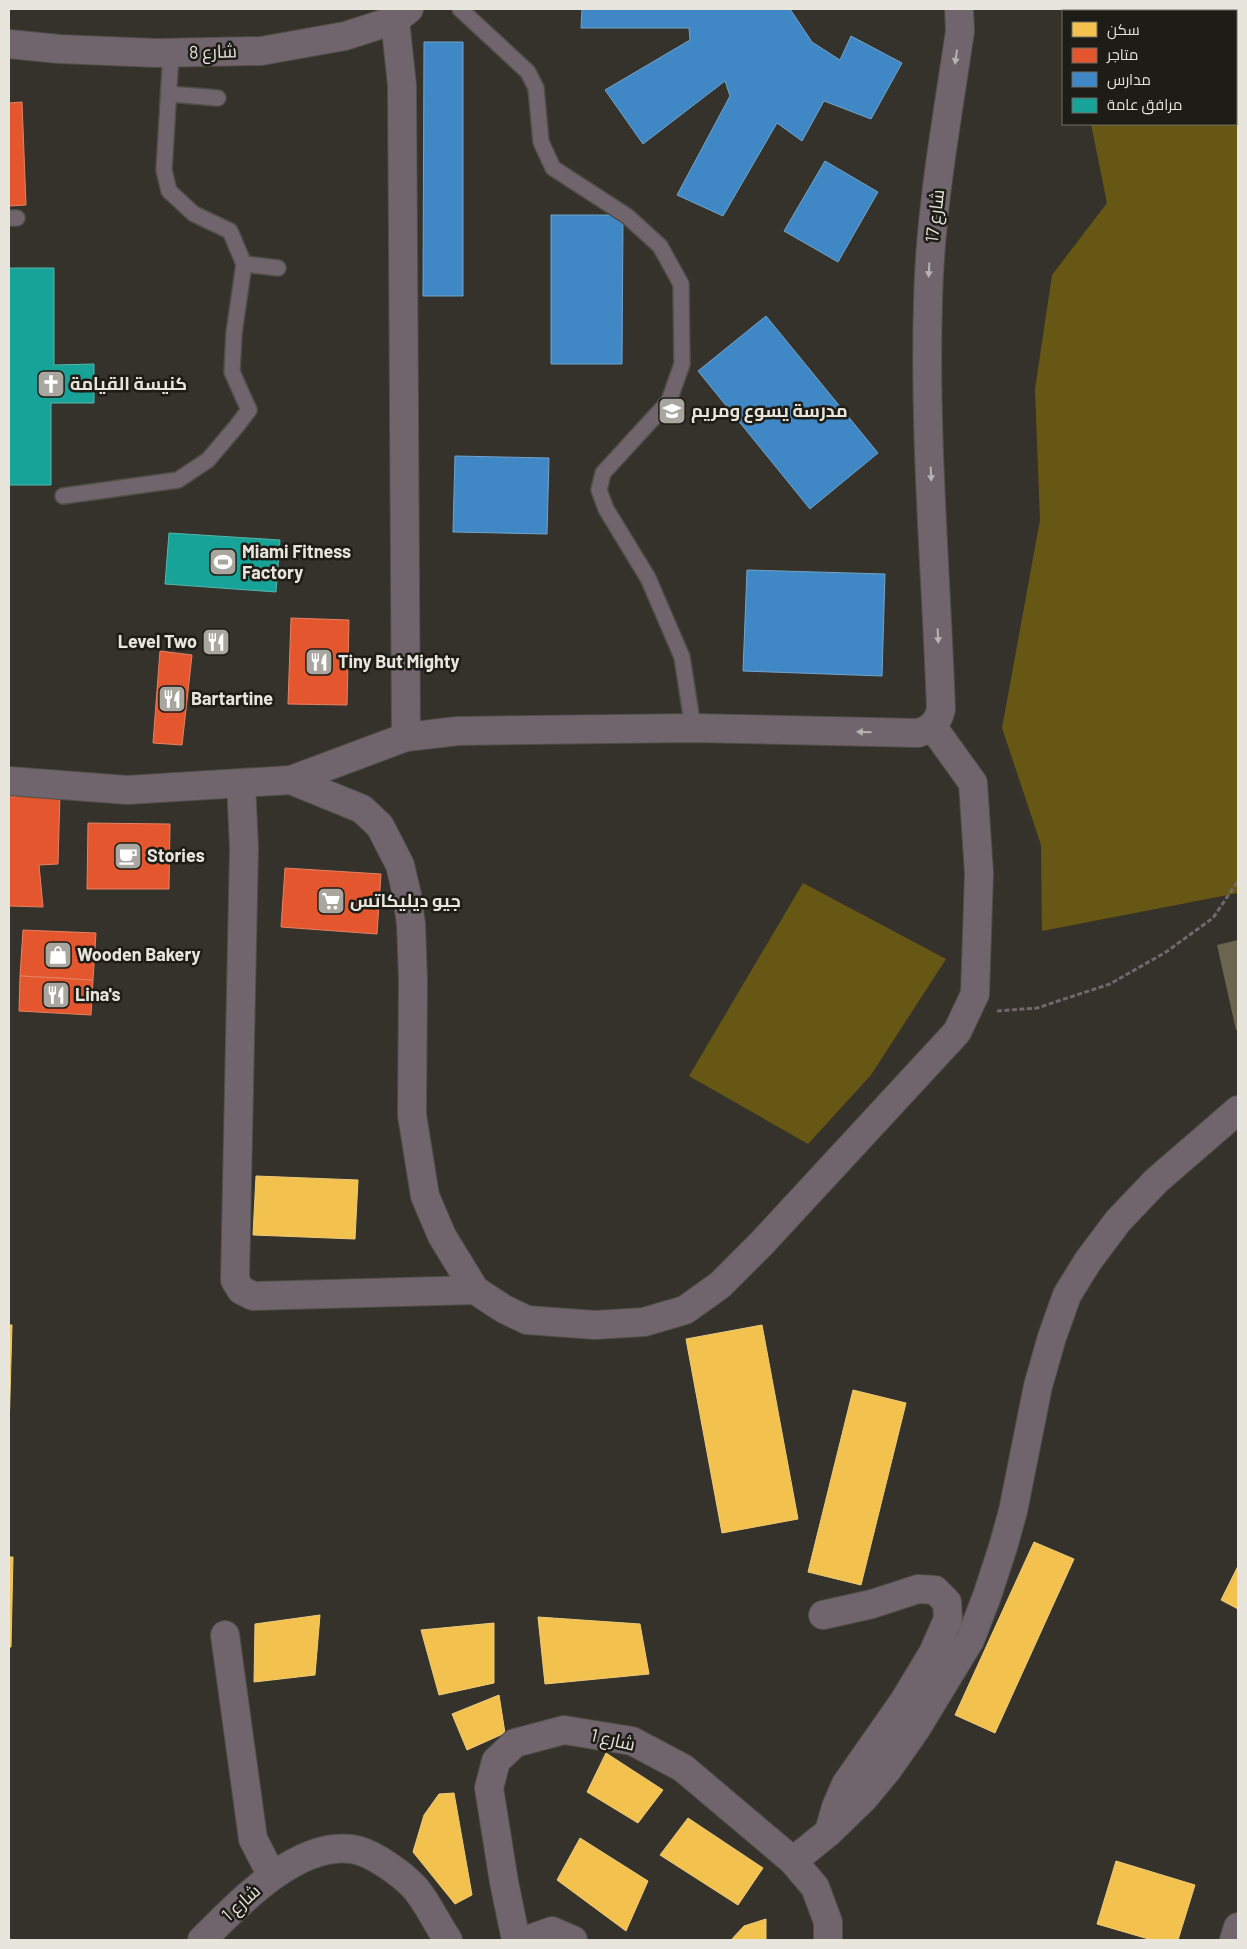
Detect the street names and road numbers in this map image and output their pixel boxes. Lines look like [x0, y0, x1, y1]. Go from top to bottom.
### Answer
street label: شارع 8 [189, 39, 237, 65]
street label: شارع 17 [920, 188, 950, 244]
street label: شارع 1 [588, 1723, 638, 1757]
street label: شارع 1 [216, 1879, 266, 1927]

